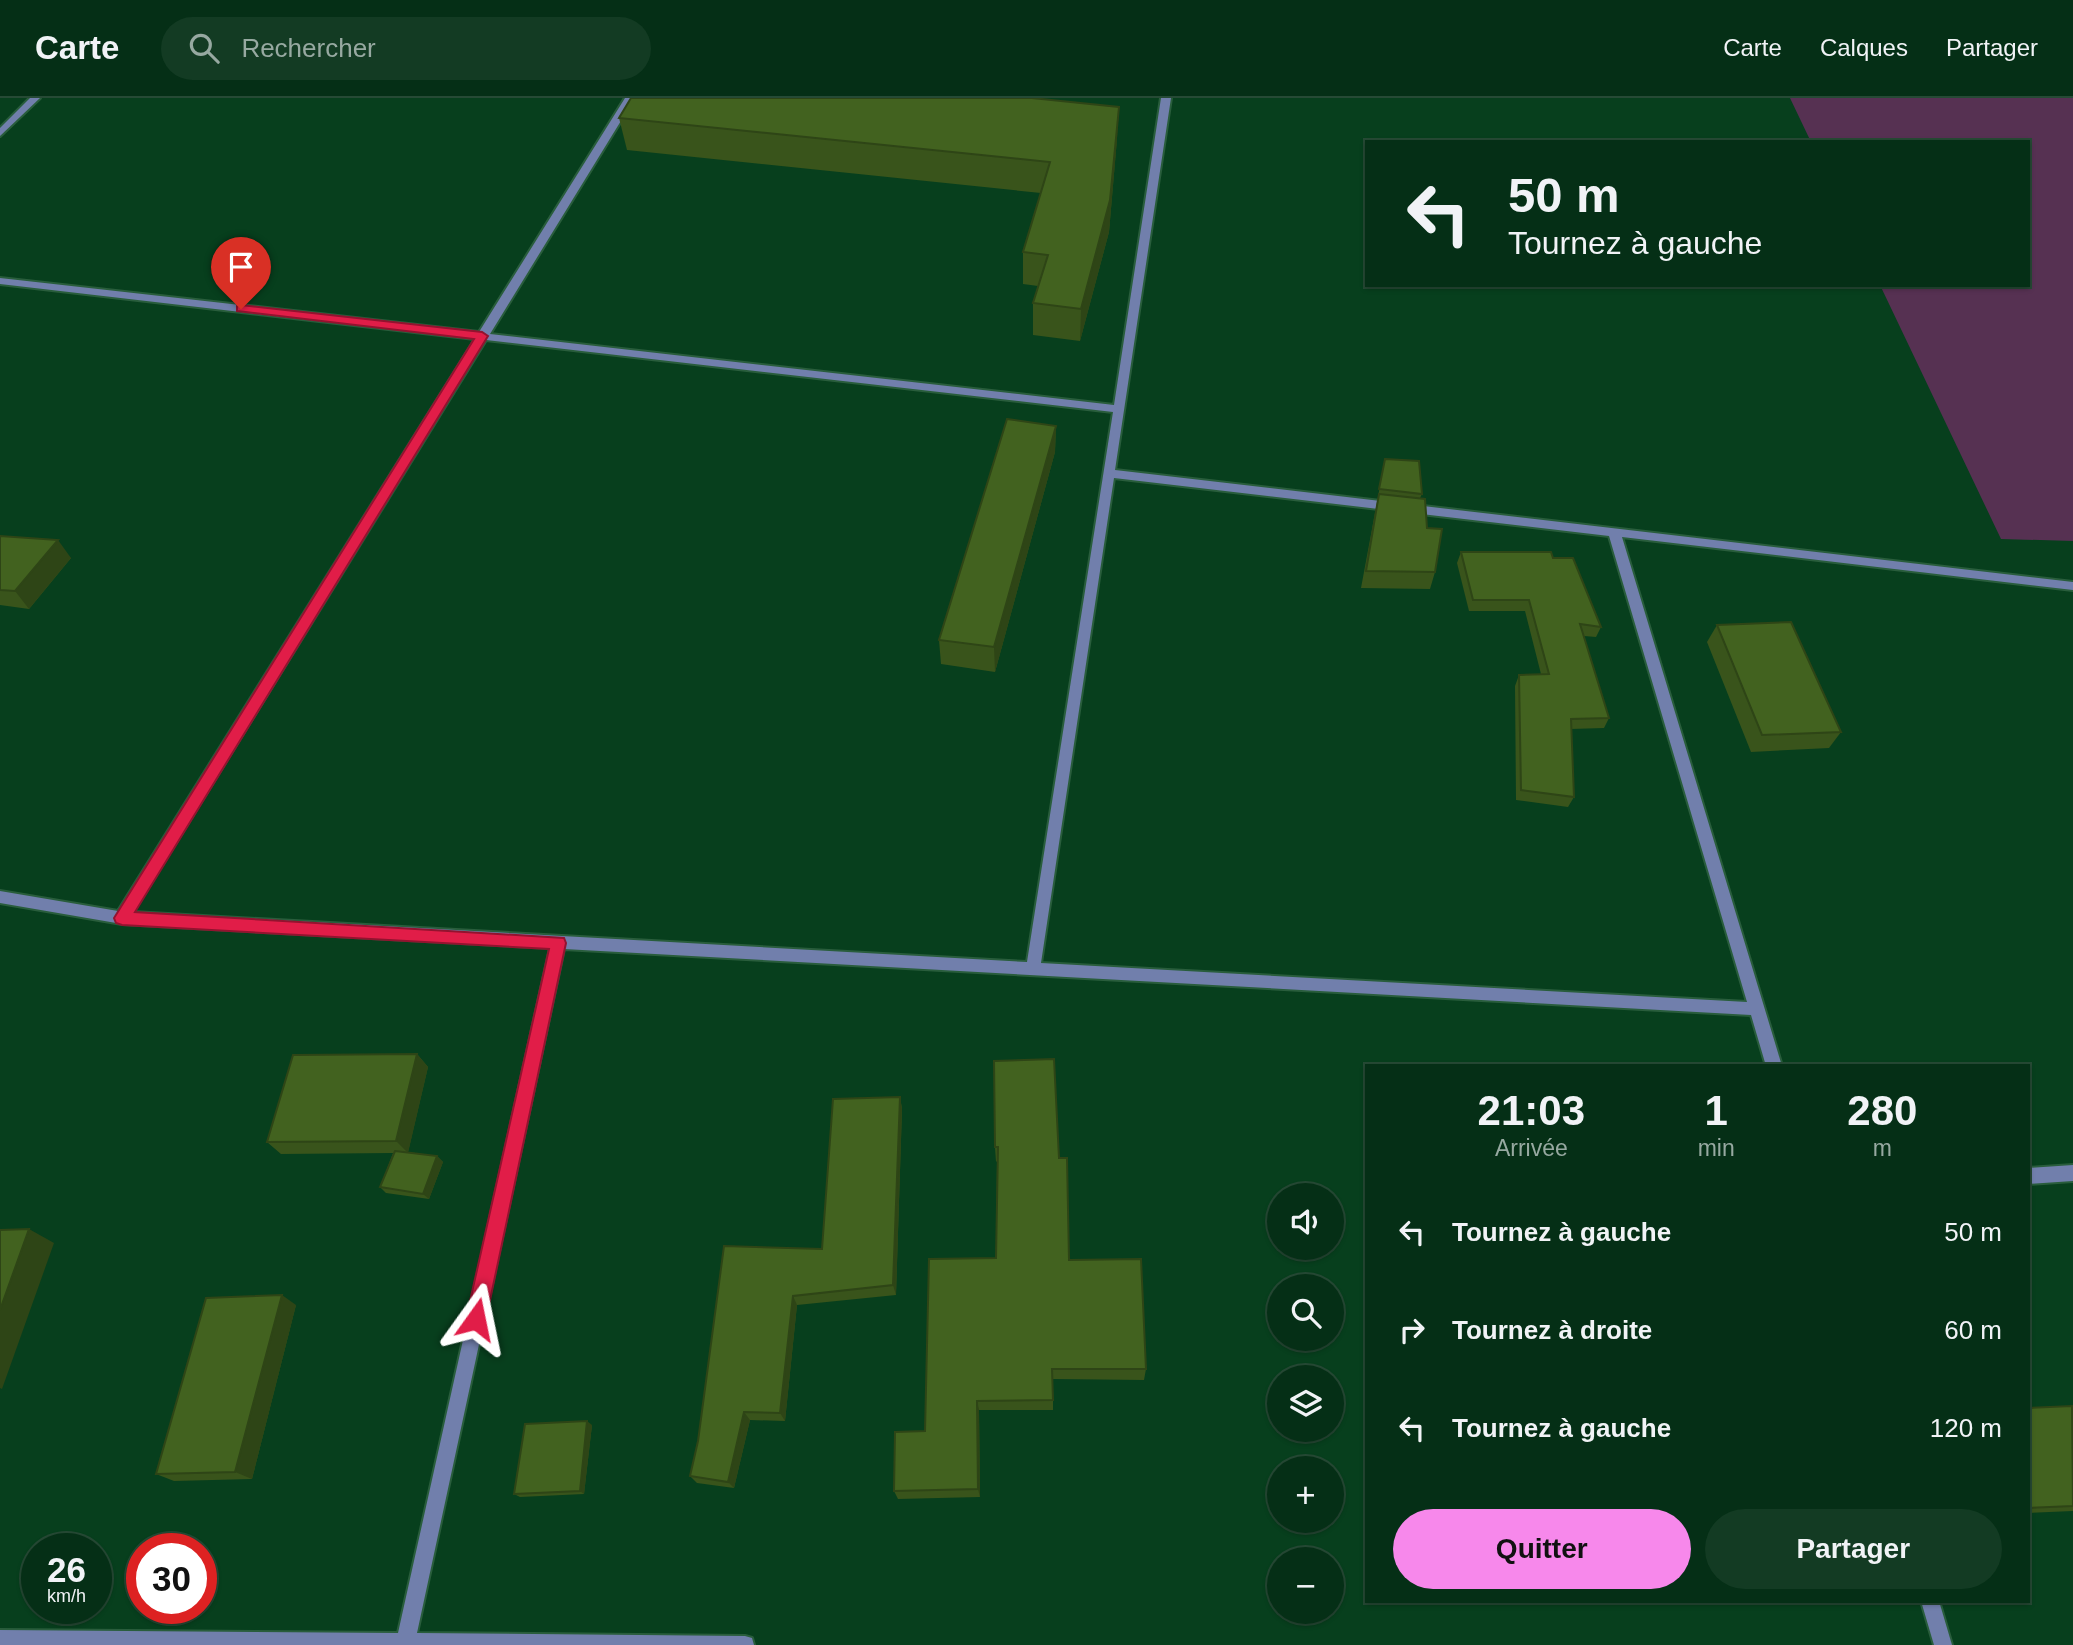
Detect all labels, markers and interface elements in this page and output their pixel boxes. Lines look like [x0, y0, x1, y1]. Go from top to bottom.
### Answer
search box [161, 17, 651, 80]
text: Carte [35, 29, 119, 66]
icon: search [185, 29, 223, 67]
text: Rechercher [241, 33, 376, 63]
text: Carte [1723, 34, 1782, 61]
text: Calques [1820, 34, 1908, 61]
text: Partager [1946, 34, 2038, 61]
icon: left [1393, 168, 1484, 259]
text: 50 m [1508, 168, 1620, 222]
text: Tournez à gauche [1508, 225, 1762, 261]
pin [211, 237, 271, 309]
icon: arrive [222, 248, 260, 286]
text: 21:03 [1478, 1087, 1585, 1134]
text: 1 [1704, 1087, 1728, 1134]
text: 280 [1847, 1087, 1917, 1134]
text: Arrivée [1495, 1135, 1568, 1161]
text: min [1698, 1135, 1735, 1161]
text: m [1873, 1135, 1892, 1161]
map controls [1267, 1183, 1344, 1624]
button: sound [1267, 1183, 1344, 1260]
icon: left [1393, 1213, 1431, 1251]
text: Tournez à gauche [1452, 1217, 1671, 1247]
text: 50 m [1944, 1217, 2002, 1247]
button: search [1267, 1274, 1344, 1351]
position arrow [439, 1282, 513, 1356]
icon: right [1393, 1311, 1431, 1349]
text: Tournez à droite [1452, 1315, 1652, 1345]
text: 60 m [1944, 1315, 2002, 1345]
button: layers [1267, 1365, 1344, 1442]
icon: left [1393, 1409, 1431, 1447]
text: Tournez à gauche [1452, 1413, 1671, 1443]
text: 120 m [1930, 1413, 2002, 1443]
button: + [1267, 1456, 1344, 1533]
button: Quitter [1393, 1509, 1691, 1589]
button: Partager [1705, 1509, 2002, 1589]
speed limit sign: 30 [126, 1533, 217, 1624]
button: − [1267, 1547, 1344, 1624]
text: 26 [47, 1550, 86, 1589]
text: km/h [47, 1586, 86, 1606]

